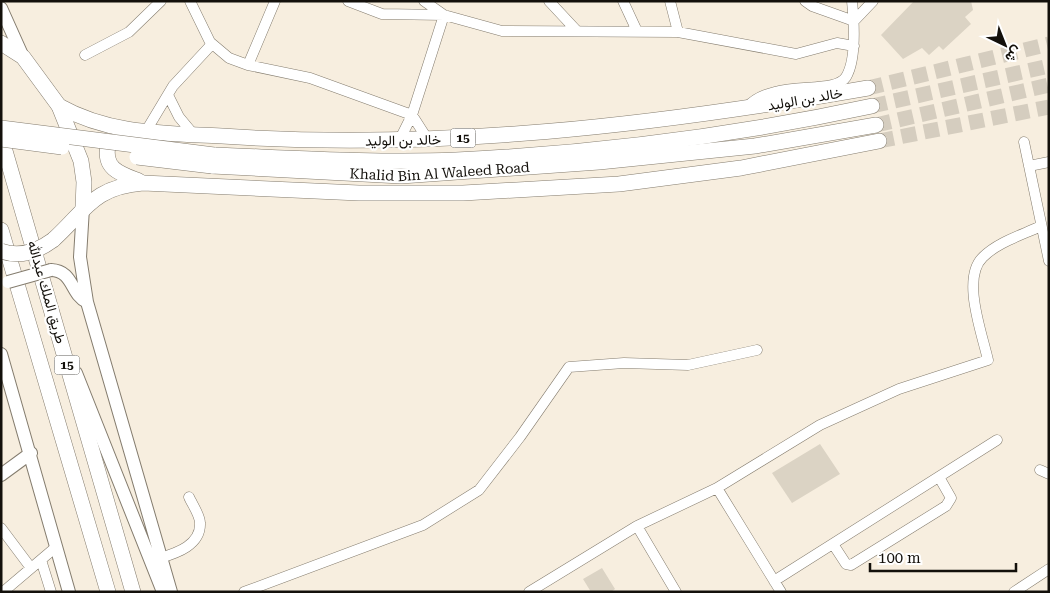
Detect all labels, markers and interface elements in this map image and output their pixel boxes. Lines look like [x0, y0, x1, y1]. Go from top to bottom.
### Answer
north arrow [980, 20, 1030, 70]
text: ش [1001, 42, 1025, 66]
street label: خالد بن الوليد [766, 85, 844, 114]
road number: 15 [450, 128, 476, 148]
street label: خالد بن الوليد [365, 131, 441, 150]
street label: Khalid Bin Al Waleed Road [349, 159, 530, 184]
street label: طريق الملك عبدالله [24, 239, 69, 346]
road number: 15 [54, 356, 80, 374]
scale bar [870, 540, 1016, 572]
text: 100 m [878, 549, 921, 567]

